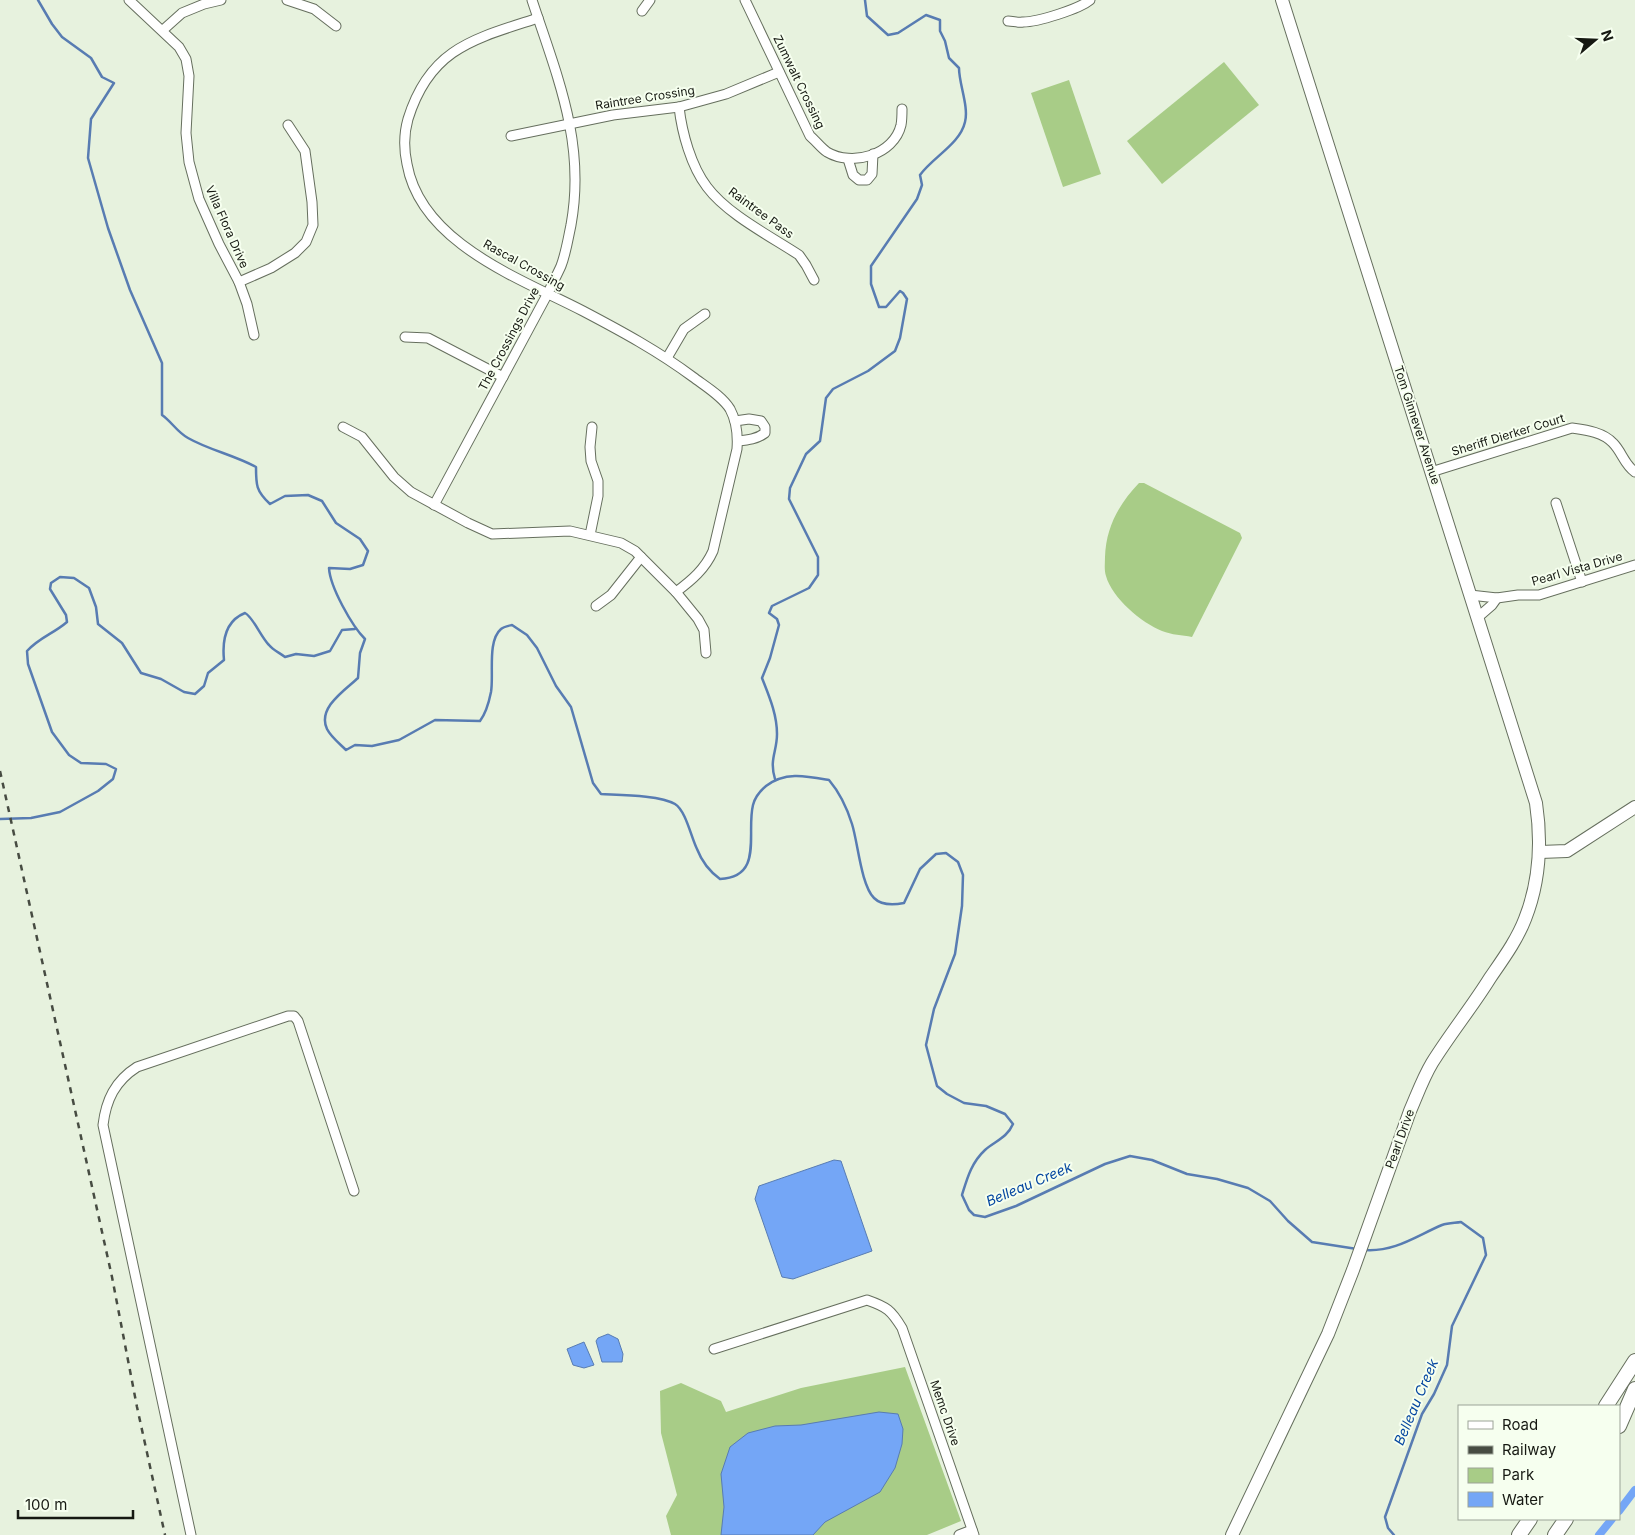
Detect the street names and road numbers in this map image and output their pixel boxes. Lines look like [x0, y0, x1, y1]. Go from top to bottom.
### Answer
street label: Zumwalt Crossing [770, 32, 829, 131]
street label: Raintree Crossing [594, 82, 696, 113]
street label: Villa Flora Drive [203, 183, 252, 270]
street label: Raintree Pass [726, 184, 797, 241]
street label: Rascal Crossing [481, 236, 568, 293]
street label: The Crossings Drive [475, 284, 542, 393]
street label: Tom Ginnever Avenue [1391, 363, 1444, 486]
street label: Sheriff Dierker Court [1450, 410, 1566, 459]
street label: Pearl Vista Drive [1530, 548, 1624, 589]
street label: Pearl Drive [1382, 1107, 1417, 1171]
street label: Memc Drive [927, 1378, 964, 1448]

